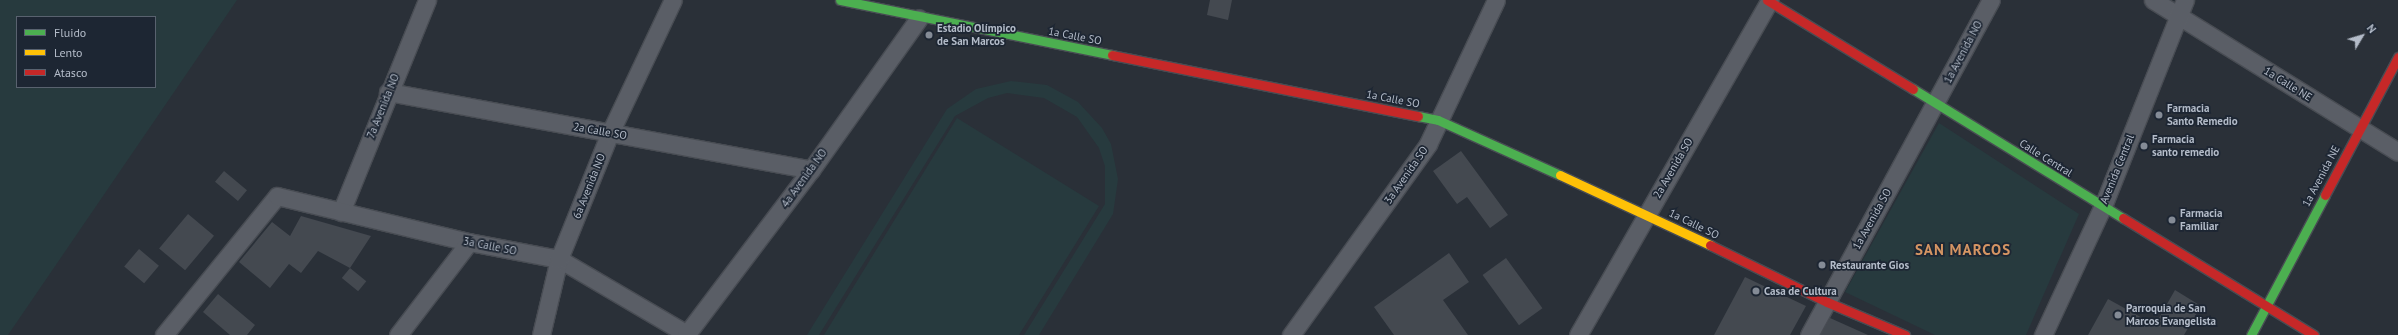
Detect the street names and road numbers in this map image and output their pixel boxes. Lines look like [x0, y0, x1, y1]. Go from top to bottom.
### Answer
street label: 1a Avenida NO [1941, 18, 1985, 86]
street label: 1a Calle SO [1047, 24, 1103, 48]
street label: 1a Calle NE [2262, 64, 2314, 104]
street label: 7a Avenida NO [364, 72, 402, 140]
street label: 1a Calle SO [1365, 87, 1421, 111]
street label: 2a Calle SO [572, 120, 628, 142]
street label: Avenida Central [2097, 132, 2137, 206]
street label: 2a Avenida SO [1650, 135, 1696, 201]
street label: Calle Central [2017, 136, 2075, 180]
street label: 3a Avenida SO [1381, 143, 1431, 207]
street label: 1a Avenida NE [2299, 143, 2343, 209]
street label: 4a Avenida NO [778, 146, 830, 210]
street label: 6a Avenida NO [570, 151, 608, 221]
street label: 1a Avenida SO [1850, 186, 1894, 252]
street label: 1a Calle SO [1667, 206, 1721, 242]
street label: 3a Calle SO [462, 234, 518, 258]

